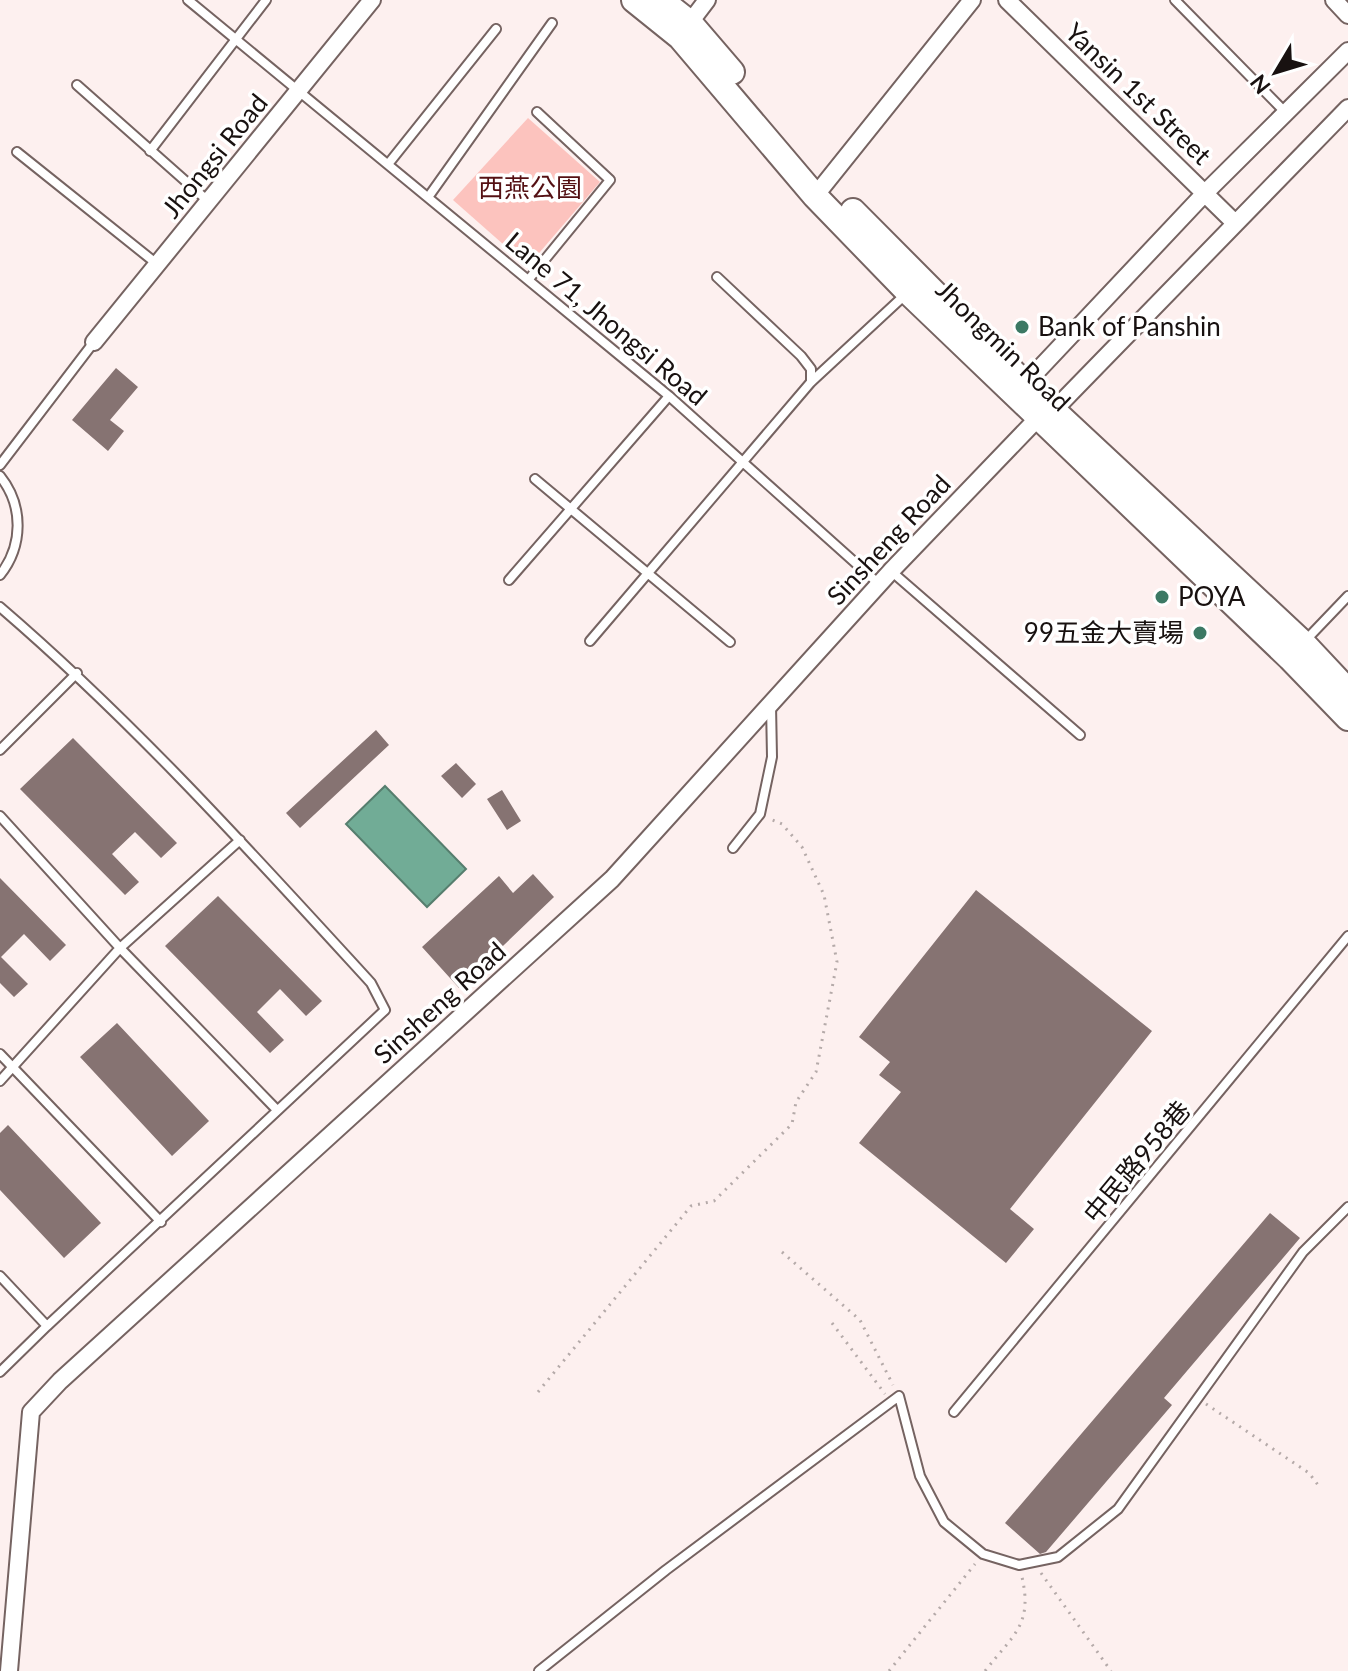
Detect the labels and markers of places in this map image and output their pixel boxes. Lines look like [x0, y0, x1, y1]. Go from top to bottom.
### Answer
place label: Bank of Panshin [1038, 310, 1221, 342]
marker: Bank of Panshin [1013, 318, 1031, 336]
place label: POYA [1178, 580, 1246, 612]
marker: POYA [1153, 588, 1171, 606]
place label: 99五金大賣場 [1024, 616, 1184, 648]
marker: 99五金大賣場 [1191, 624, 1209, 642]

